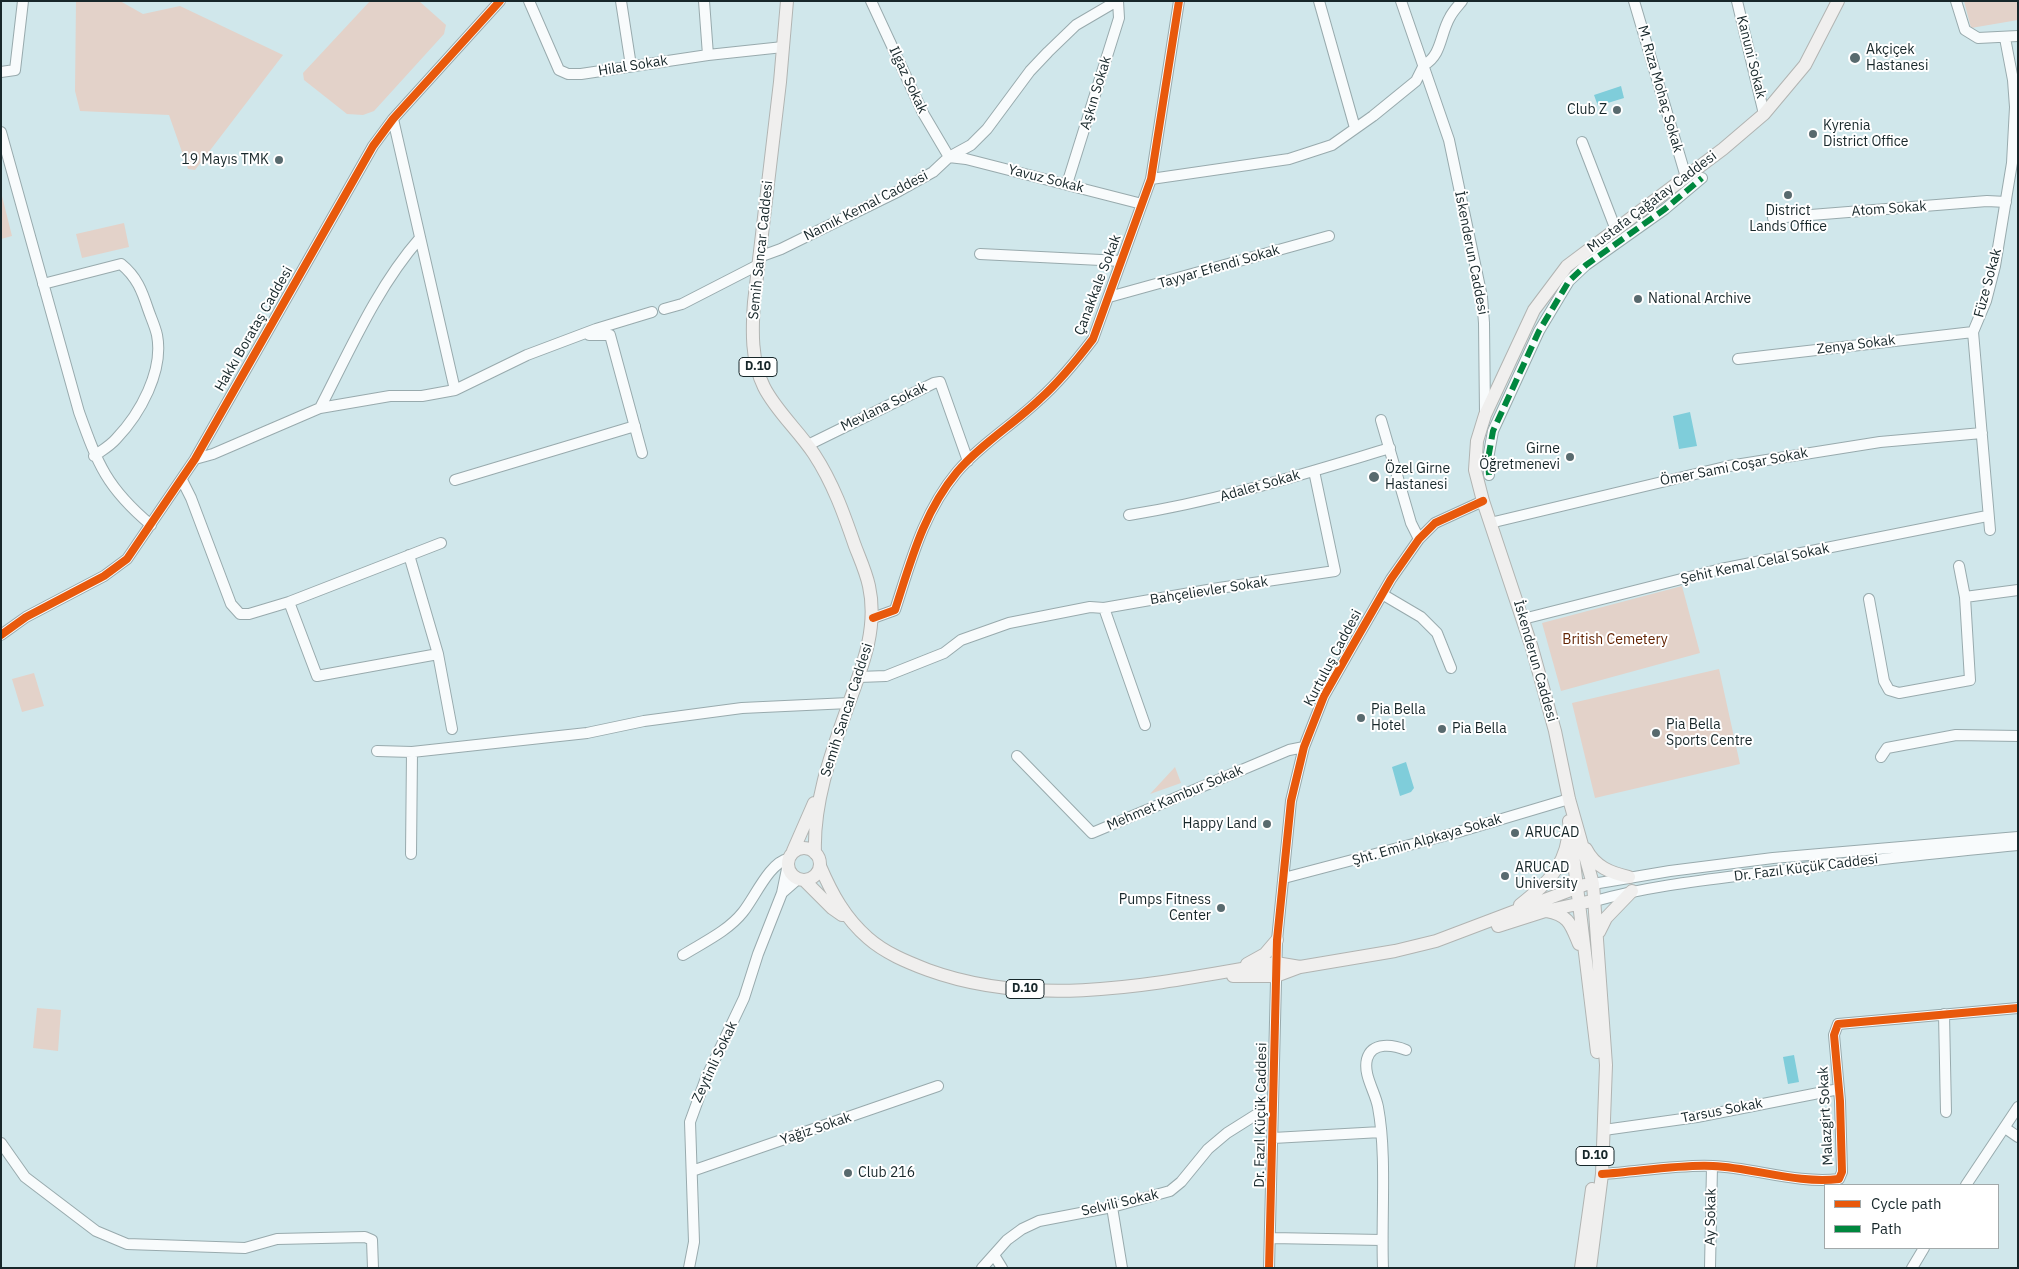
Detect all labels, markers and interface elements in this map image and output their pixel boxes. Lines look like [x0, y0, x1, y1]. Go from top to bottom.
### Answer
street label: Kanuni Sokak [1733, 14, 1769, 100]
street label: M. Rıza Mohaç Sokak [1634, 24, 1686, 154]
place label: Akçiçek Hastanesi [1866, 42, 1928, 74]
street label: Ilgaz Sokak [885, 44, 931, 116]
marker: Akçiçek Hastanesi [1848, 51, 1862, 65]
street label: Hilal Sokak [597, 52, 669, 80]
street label: Aşkın Sokak [1077, 54, 1115, 132]
place label: Club Z [1567, 102, 1607, 118]
marker: Club Z [1611, 104, 1623, 116]
place label: Kyrenia District Office [1823, 118, 1908, 150]
marker: Kyrenia District Office [1807, 128, 1819, 140]
street label: Mustafa Çağatay Caddesi [1584, 148, 1720, 256]
place label: 19 Mayıs TMK [181, 152, 269, 168]
marker: 19 Mayıs TMK [273, 154, 285, 166]
street label: Yavuz Sokak [1006, 161, 1086, 197]
street label: Namık Kemal Caddesi [801, 167, 931, 245]
street label: Semih Sancar Caddesi [745, 180, 777, 320]
marker: District Lands Office [1782, 189, 1794, 201]
street label: İskenderun Caddesi [1451, 190, 1491, 316]
street label: Atom Sokak [1851, 198, 1927, 220]
place label: District Lands Office [1749, 203, 1827, 236]
street label: Çanakkale Sokak [1071, 232, 1125, 338]
street label: Tayyar Efendi Sokak [1156, 242, 1282, 292]
street label: Füze Sokak [1971, 247, 2005, 319]
street label: Hakkı Borataş Caddesi [211, 264, 297, 394]
place label: National Archive [1648, 291, 1751, 307]
marker: National Archive [1632, 293, 1644, 305]
street label: Zenya Sokak [1816, 332, 1896, 358]
road number: D.10 [739, 358, 777, 377]
street label: Mevlana Sokak [838, 379, 930, 435]
place label: Girne Öğretmenevi [1479, 441, 1560, 474]
street label: Ömer Sami Coşar Sokak [1659, 444, 1809, 490]
marker: Girne Öğretmenevi [1564, 451, 1576, 463]
place label: Özel Girne Hastanesi [1385, 461, 1450, 494]
street label: Adalet Sokak [1218, 467, 1302, 505]
marker: Özel Girne Hastanesi [1367, 470, 1381, 484]
street label: Şehit Kemal Celal Sokak [1679, 540, 1831, 588]
street label: Bahçelievler Sokak [1149, 573, 1269, 609]
street label: İskenderun Caddesi [1510, 598, 1560, 724]
street label: Kurtuluş Caddesi [1300, 607, 1366, 709]
park label: British Cemetery [1562, 632, 1668, 648]
street label: Semih Sancar Caddesi [817, 641, 877, 779]
place label: Pia Bella Hotel [1371, 702, 1426, 734]
marker: Pia Bella Hotel [1355, 712, 1367, 724]
place label: Pia Bella Sports Centre [1666, 717, 1752, 750]
place label: Pia Bella [1452, 721, 1507, 737]
marker: Pia Bella [1436, 723, 1448, 735]
marker: Pia Bella Sports Centre [1650, 727, 1662, 739]
street label: Mehmet Kambur Sokak [1104, 762, 1246, 834]
street label: Şht. Emin Alpkaya Sokak [1350, 811, 1504, 869]
place label: Happy Land [1183, 816, 1257, 832]
marker: Happy Land [1261, 818, 1273, 830]
place label: ARUCAD [1525, 825, 1579, 841]
marker: ARUCAD [1509, 827, 1521, 839]
street label: Dr. Fazıl Küçük Caddesi [1733, 851, 1879, 885]
place label: ARUCAD University [1515, 860, 1578, 892]
marker: ARUCAD University [1499, 870, 1511, 882]
place label: Pumps Fitness Center [1119, 892, 1211, 924]
marker: Pumps Fitness Center [1215, 902, 1227, 914]
road number: D.10 [1006, 980, 1044, 999]
street label: Zeytinli Sokak [689, 1019, 741, 1105]
street label: Dr. Fazıl Küçük Caddesi [1251, 1042, 1271, 1188]
street label: Malazgirt Sokak [1815, 1066, 1837, 1166]
street label: Tarsus Sokak [1680, 1095, 1764, 1127]
street label: Yağiz Sokak [778, 1109, 854, 1149]
road number: D.10 [1576, 1146, 1614, 1166]
place label: Club 216 [858, 1165, 915, 1181]
marker: Club 216 [842, 1167, 854, 1179]
legend [1824, 1184, 1999, 1249]
street label: Selvili Sokak [1080, 1186, 1160, 1220]
street label: Ay Sokak [1702, 1188, 1720, 1246]
text: Cycle path [1871, 1194, 1942, 1213]
text: Path [1871, 1219, 1902, 1238]

